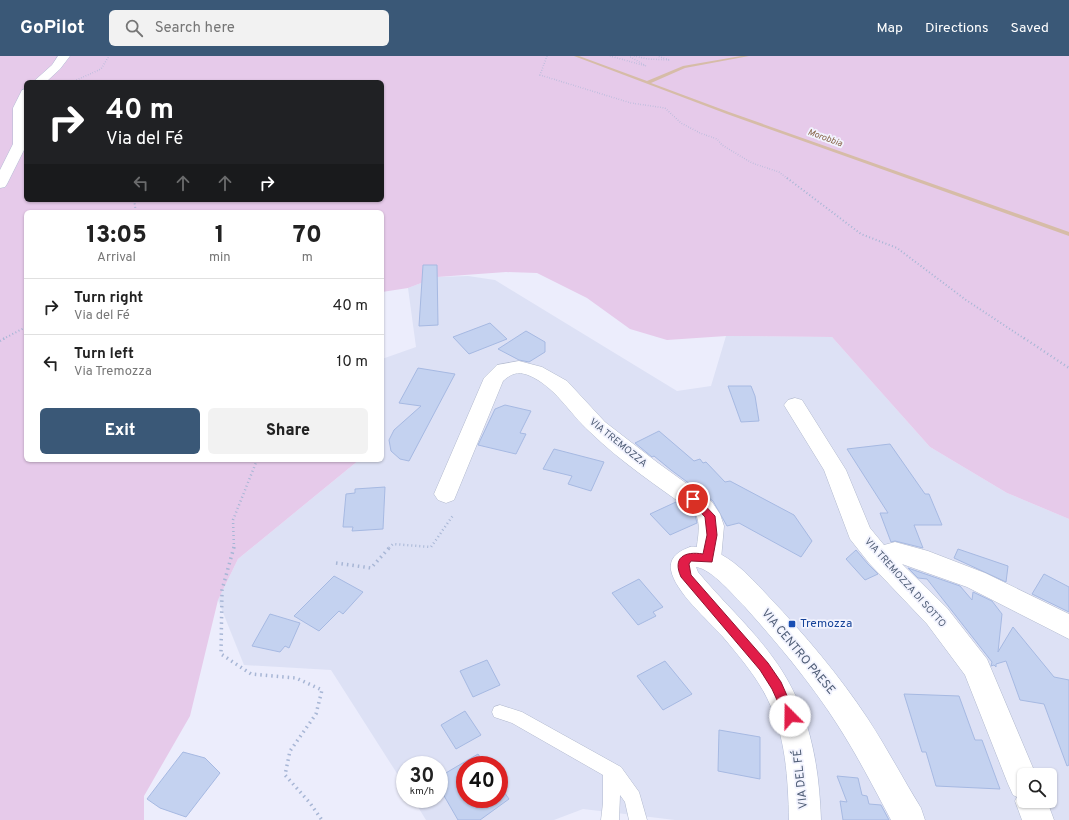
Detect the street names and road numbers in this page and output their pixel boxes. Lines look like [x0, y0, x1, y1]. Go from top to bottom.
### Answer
street label: VIA TREMOZZA [586, 416, 650, 470]
street label: VIA TREMOZZA DI SOTTO [861, 536, 949, 630]
street label: VIA CENTRO PAESE [758, 606, 838, 698]
street label: VIA DEL FÉ [790, 748, 812, 810]

